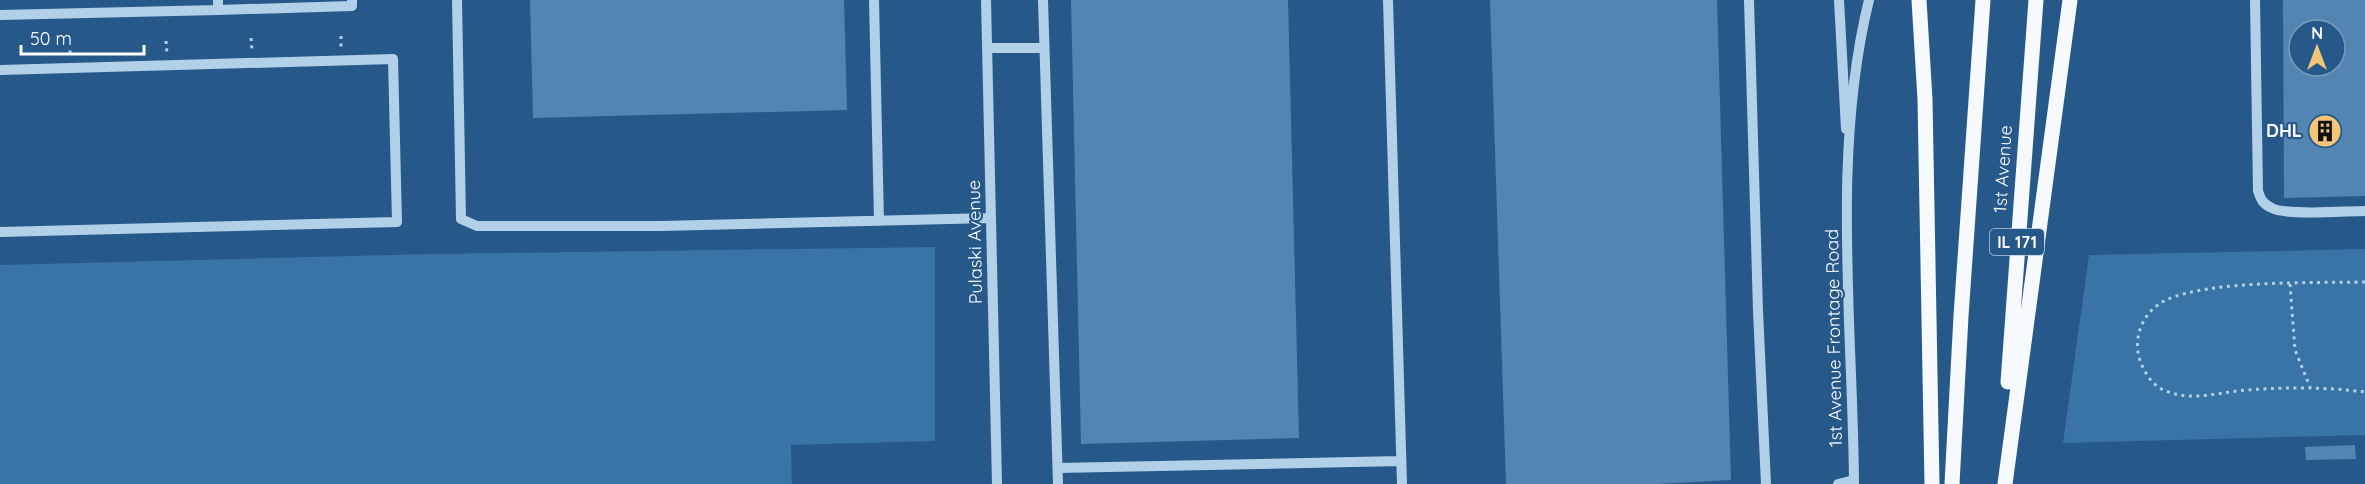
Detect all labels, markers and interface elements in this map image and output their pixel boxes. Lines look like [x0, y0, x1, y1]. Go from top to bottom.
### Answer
scale bar [21, 18, 144, 56]
north arrow [2287, 18, 2347, 78]
text: N [2311, 23, 2323, 43]
text: 50 m [30, 27, 72, 50]
building icon: DHL [2307, 113, 2343, 149]
place label: DHL [2266, 119, 2302, 142]
street label: 1st Avenue [1988, 124, 2017, 214]
street label: Pulaski Avenue [962, 180, 987, 304]
street label: 1st Avenue Frontage Road [1820, 229, 1847, 447]
road number: IL 171 [1990, 229, 2044, 255]

